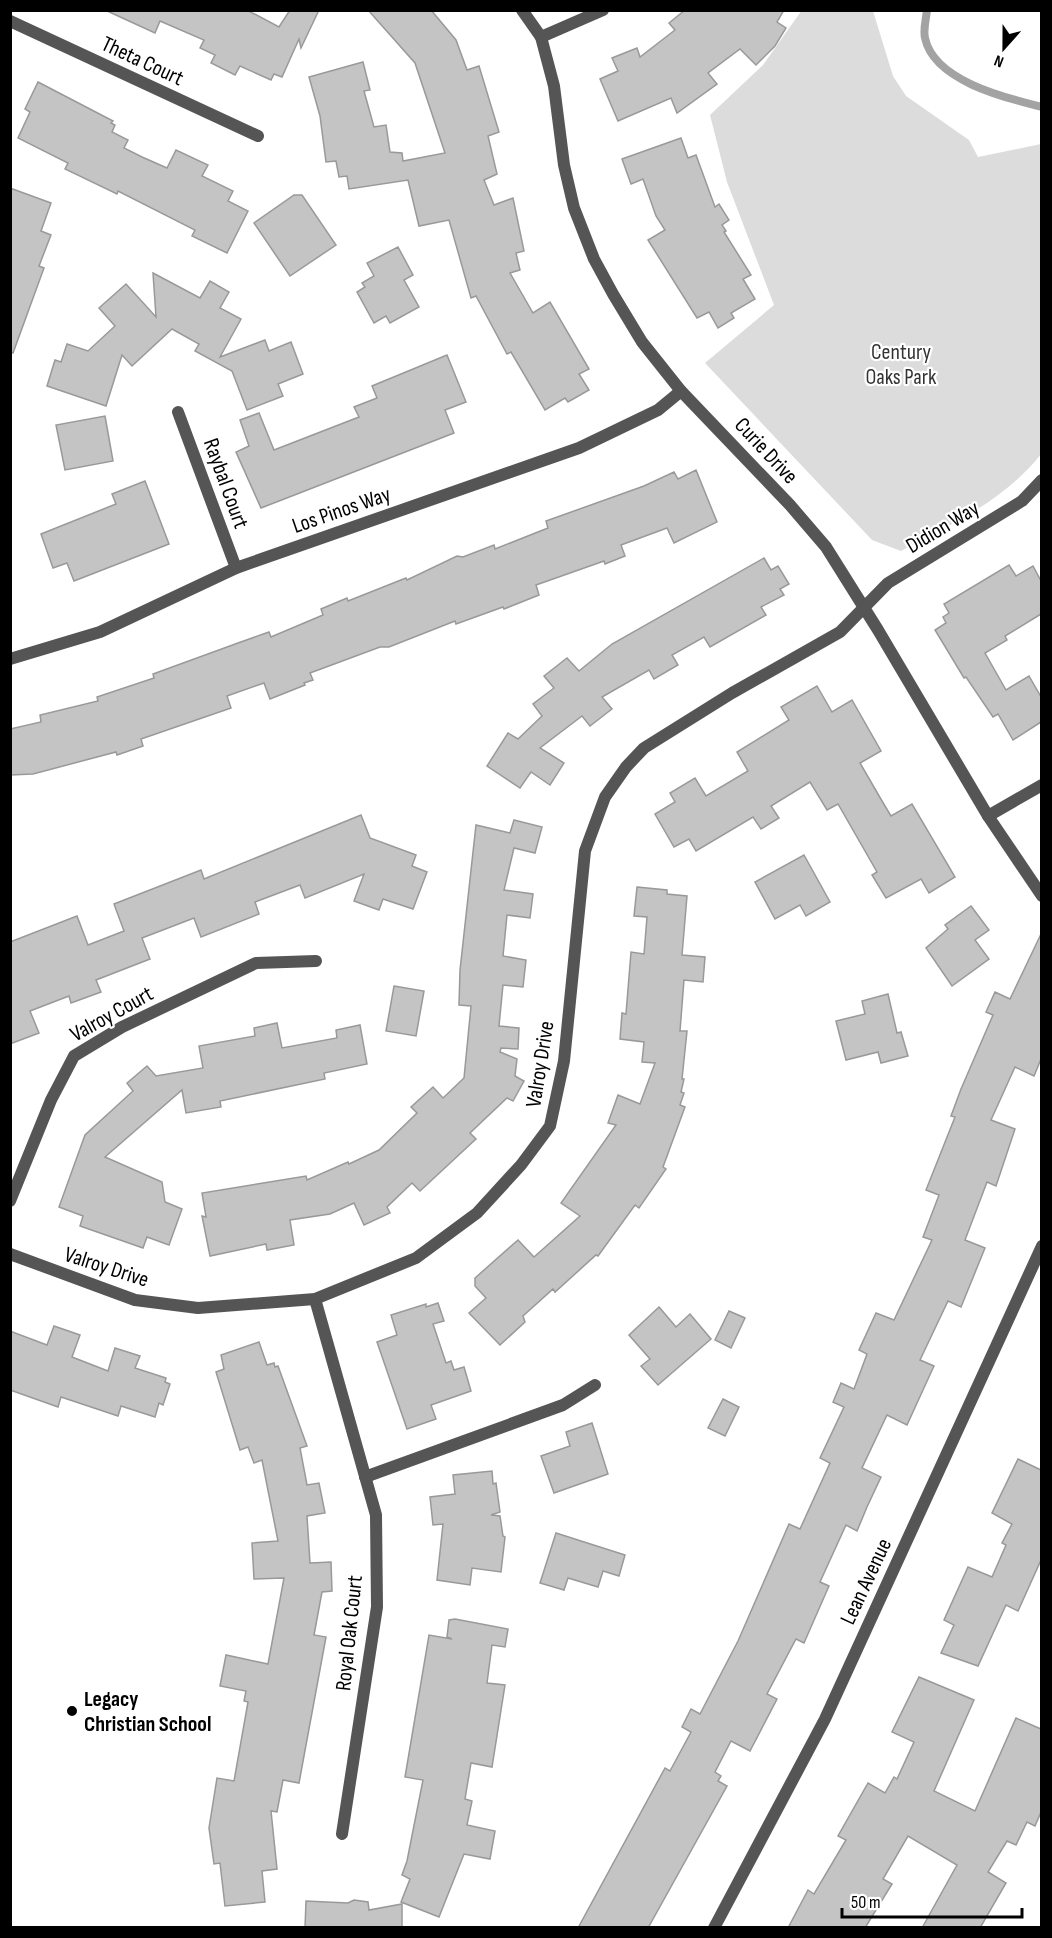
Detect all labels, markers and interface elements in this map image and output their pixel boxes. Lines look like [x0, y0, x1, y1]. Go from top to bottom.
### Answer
north arrow [974, 18, 1034, 78]
street label: Theta Court [97, 31, 188, 92]
text: N [992, 50, 1007, 71]
park label: Century Oaks Park [866, 339, 937, 391]
street label: Curie Drive [728, 412, 803, 490]
street label: Raybal Court [197, 435, 254, 533]
street label: Los Pinos Way [289, 481, 395, 540]
street label: Didion Way [901, 495, 985, 560]
street label: Valroy Court [65, 980, 158, 1048]
street label: Valroy Drive [520, 1019, 561, 1109]
street label: Valroy Drive [61, 1241, 152, 1294]
street label: Lean Avenue [835, 1534, 898, 1629]
street label: Royal Oak Court [330, 1574, 369, 1692]
place label: Legacy Christian School [84, 1686, 211, 1738]
marker: Legacy Christian School [65, 1704, 79, 1718]
scale bar [842, 1881, 1022, 1919]
text: 50 m [851, 1892, 881, 1913]

